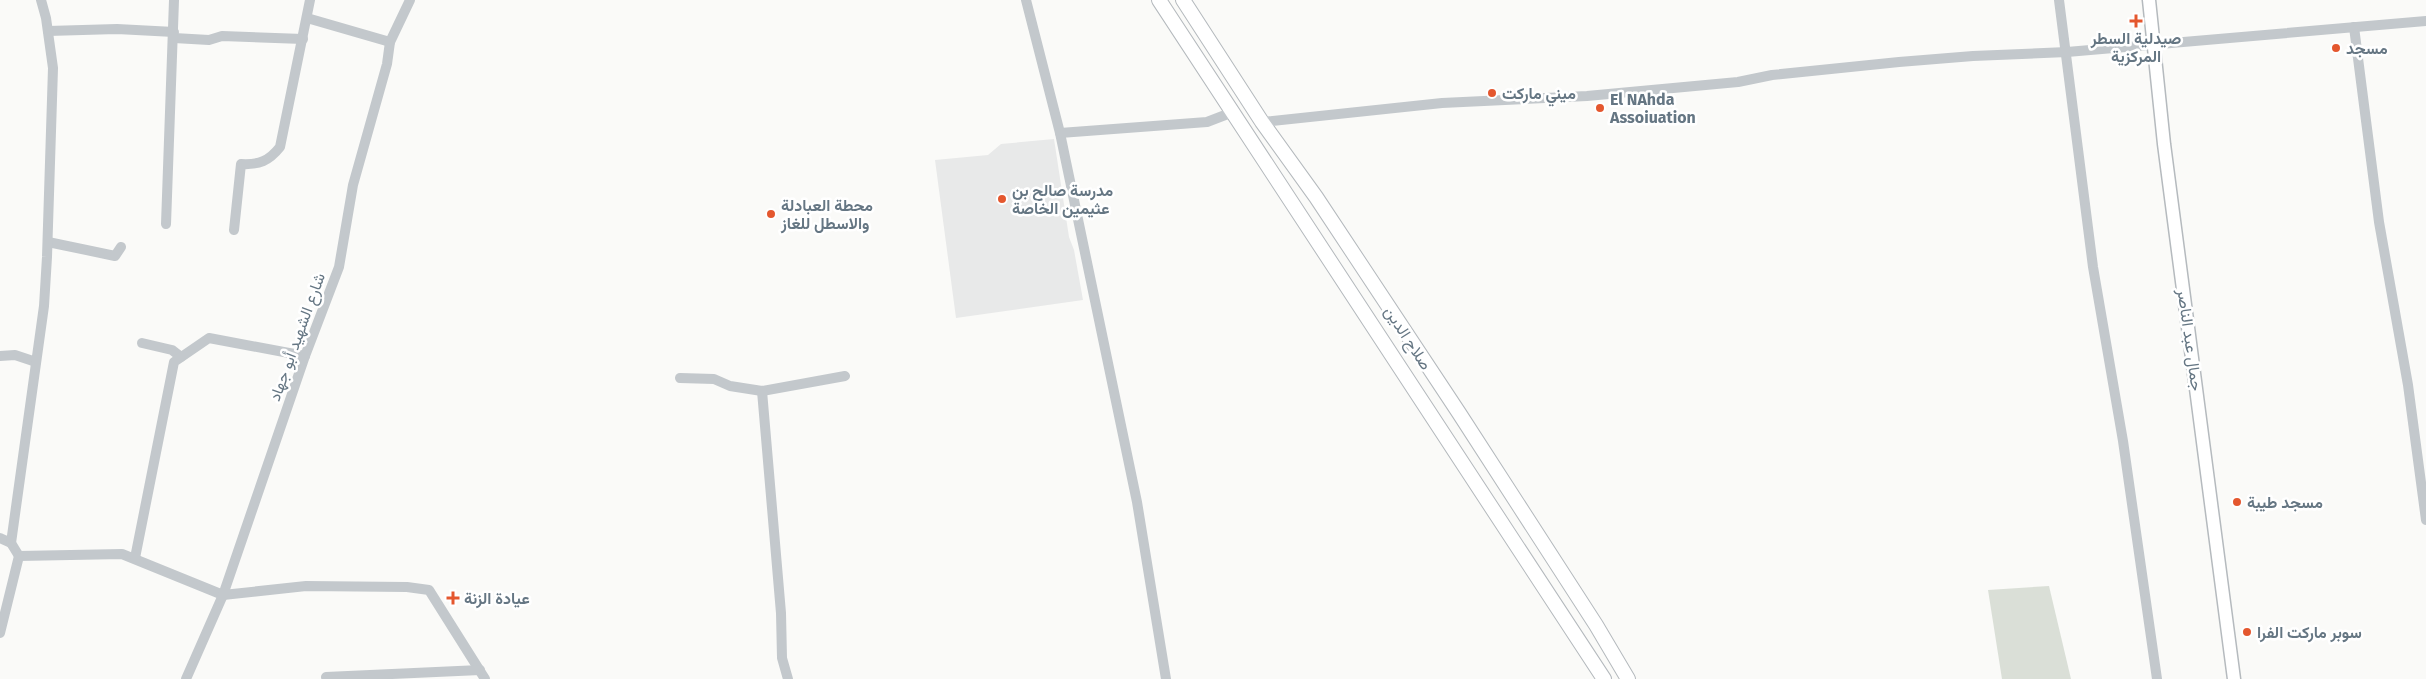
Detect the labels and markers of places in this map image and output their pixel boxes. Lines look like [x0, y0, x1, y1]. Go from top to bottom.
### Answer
marker: صيدلية السطر المركزية [2130, 15, 2142, 27]
place label: صيدلية السطر المركزية [2090, 29, 2181, 67]
place label: مسجد [2346, 39, 2388, 58]
marker: مسجد [2330, 42, 2342, 54]
place label: ميني ماركت [1502, 84, 1576, 107]
marker: ميني ماركت [1486, 87, 1498, 99]
place label: El NAhda Assoiuation [1609, 90, 1696, 127]
marker: El NAhda Assoiuation [1594, 102, 1606, 114]
place label: مدرسة صالح بن عثيمين الخاصة [1012, 181, 1114, 218]
marker: مدرسة صالح بن عثيمين الخاصة [996, 193, 1008, 205]
place label: محطة العبادلة والاسطل للغاز [780, 196, 873, 234]
marker: محطة العبادلة والاسطل للغاز [765, 208, 777, 220]
place label: مسجد طيبة [2247, 493, 2323, 512]
marker: مسجد طيبة [2231, 496, 2243, 508]
place label: عيادة الزنة [464, 589, 530, 609]
marker: عيادة الزنة [446, 591, 460, 605]
place label: سوبر ماركت الفرا [2257, 623, 2362, 643]
marker: سوبر ماركت الفرا [2241, 626, 2253, 638]

